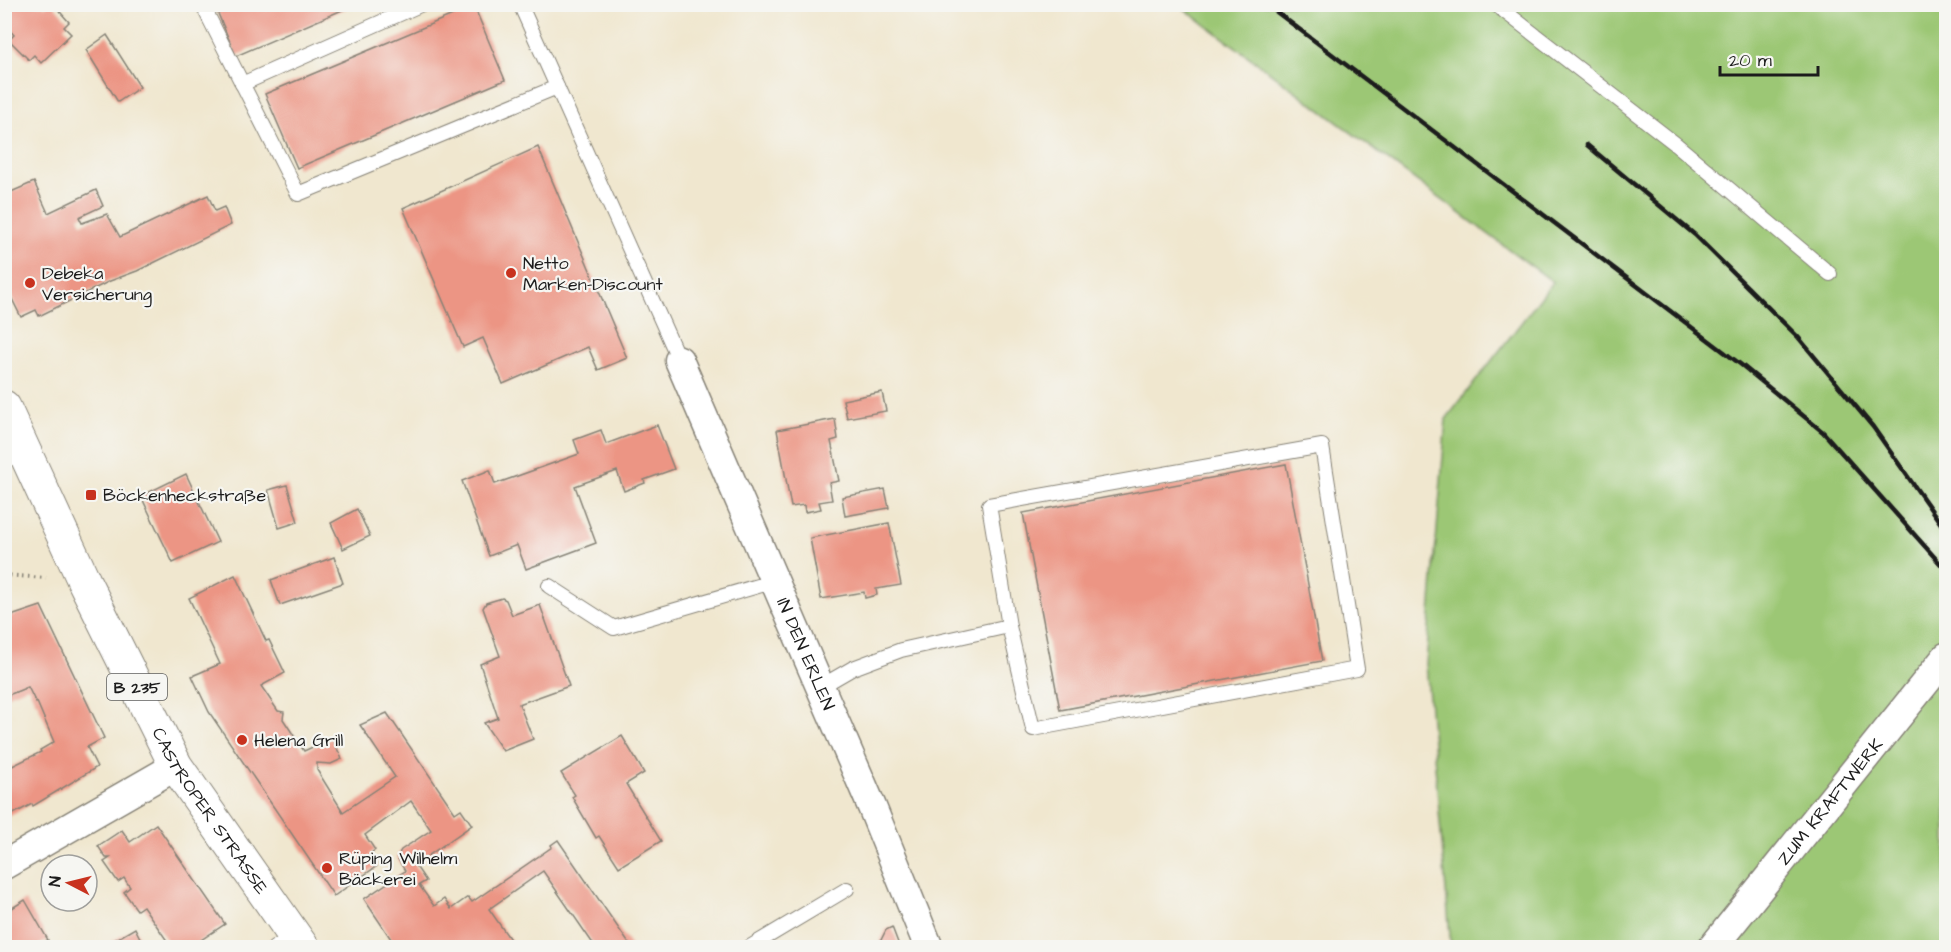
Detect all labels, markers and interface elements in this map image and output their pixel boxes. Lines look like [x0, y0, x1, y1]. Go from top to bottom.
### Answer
scale bar [1720, 39, 1818, 77]
text: 20 m [1729, 48, 1772, 73]
place label: Netto Marken-Discount [523, 251, 663, 297]
place label: Debeka Versicherung [42, 261, 152, 308]
marker: Netto Marken-Discount [504, 266, 518, 280]
marker: Debeka Versicherung [23, 276, 37, 290]
place label: Böckenheckstraße [103, 483, 266, 508]
marker: Böckenheckstraße [84, 488, 98, 502]
street label: IN DEN ERLEN [770, 594, 841, 714]
road number: B 235 [107, 674, 167, 700]
street label: CASTROPER STRASSE [146, 723, 274, 900]
place label: Helena Grill [254, 728, 344, 753]
marker: Helena Grill [235, 733, 249, 747]
street label: ZUM KRAFTWERK [1771, 733, 1889, 871]
place label: Rüping Wilhelm Bäckerei [339, 846, 457, 892]
north arrow [39, 853, 99, 913]
marker: Rüping Wilhelm Bäckerei [320, 861, 334, 875]
text: N [44, 875, 67, 888]

